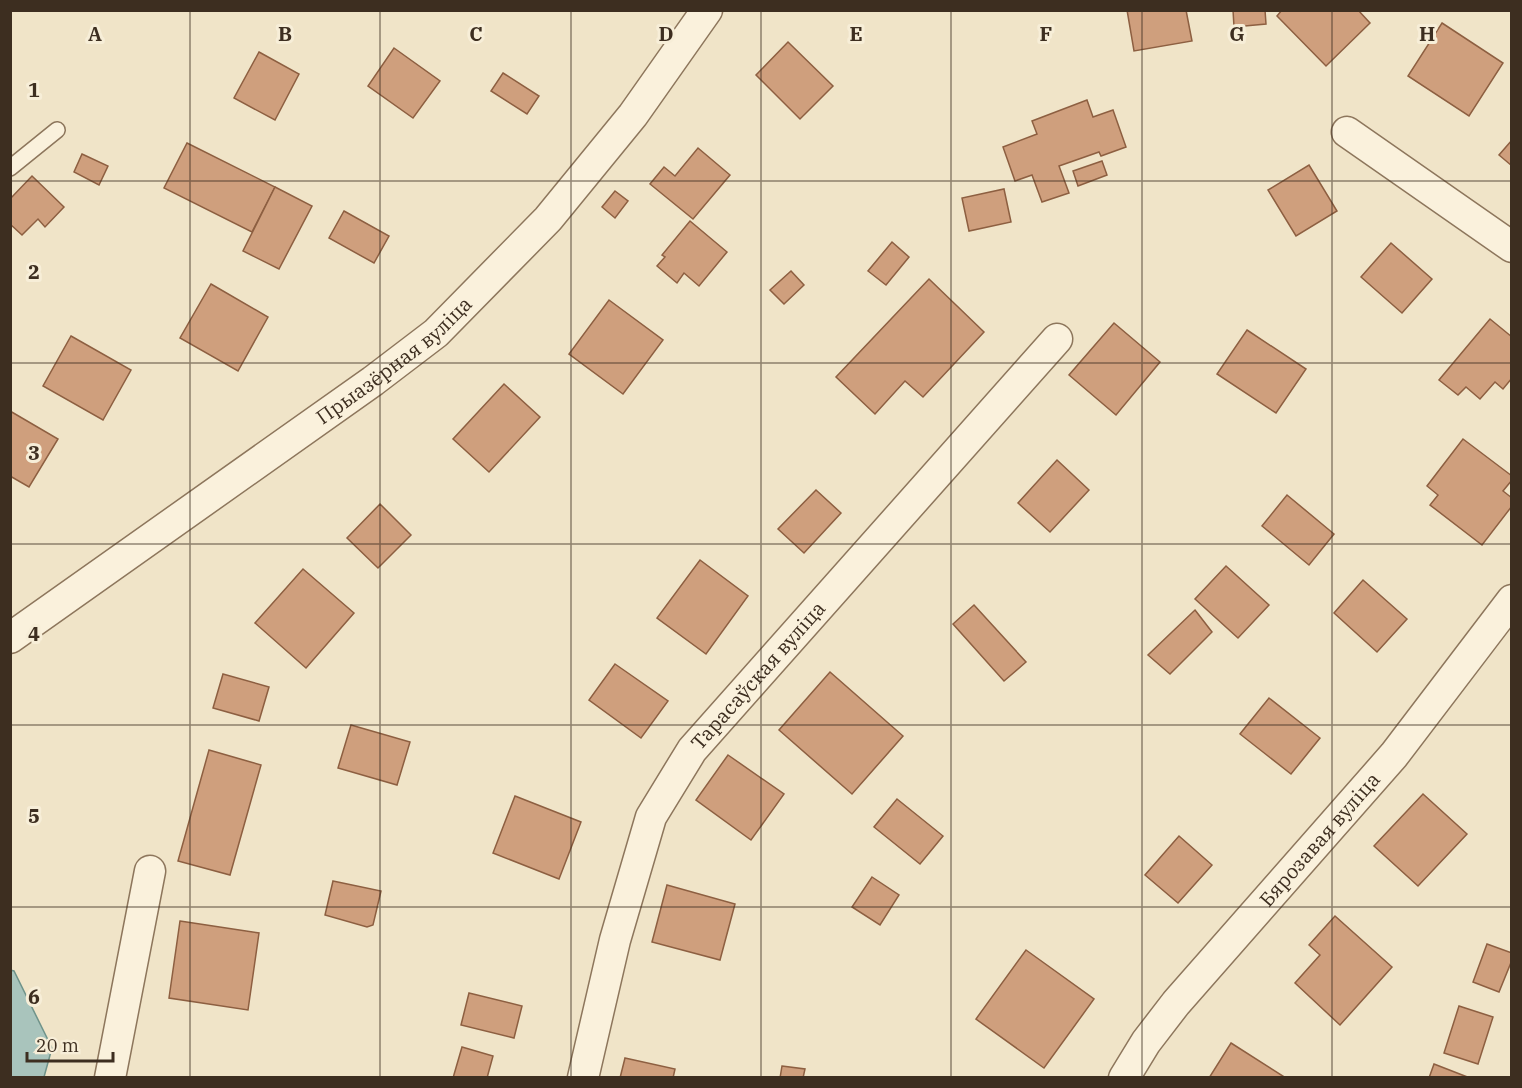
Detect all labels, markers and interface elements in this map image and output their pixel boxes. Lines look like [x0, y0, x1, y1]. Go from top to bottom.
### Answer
text: A [88, 20, 102, 47]
text: B [278, 20, 292, 47]
text: C [469, 20, 483, 47]
text: D [658, 20, 674, 47]
text: E [849, 20, 863, 47]
text: F [1040, 20, 1052, 47]
text: G [1229, 20, 1245, 47]
text: H [1419, 20, 1435, 47]
text: 1 [28, 76, 40, 103]
text: 2 [28, 258, 40, 285]
street label: Прыазёрная вуліца [310, 290, 478, 430]
text: 3 [28, 439, 40, 466]
street label: Тарасаўская вуліца [684, 595, 831, 755]
text: 4 [28, 620, 40, 647]
street label: Бярозавая вуліца [1253, 766, 1386, 912]
text: 5 [28, 802, 40, 829]
text: 6 [28, 983, 40, 1010]
scale bar [27, 1025, 112, 1063]
text: 20 m [36, 1034, 79, 1057]

